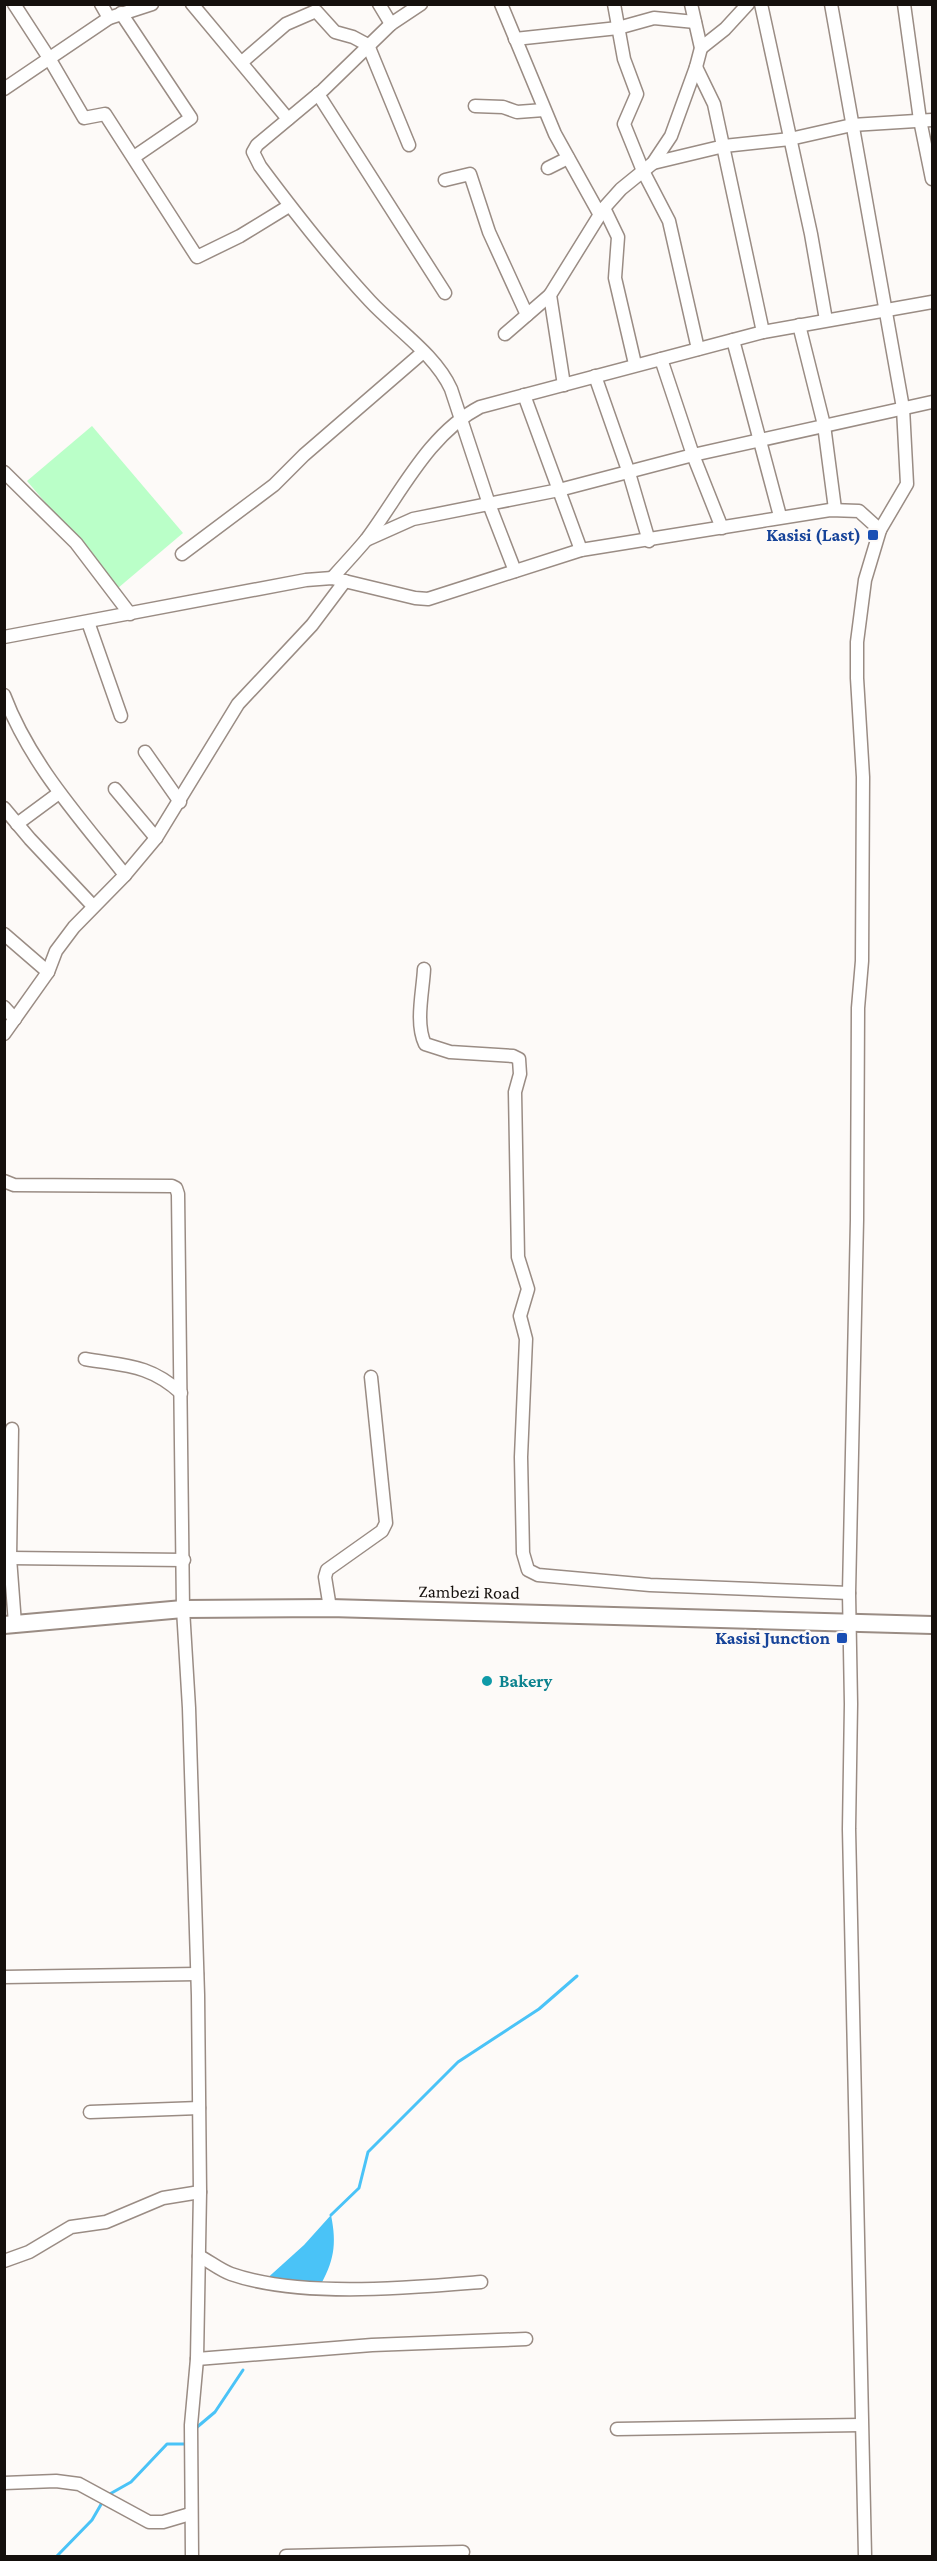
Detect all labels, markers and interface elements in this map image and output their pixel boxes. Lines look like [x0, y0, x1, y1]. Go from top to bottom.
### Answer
place label: Kasisi (Last) [766, 525, 861, 546]
marker: Kasisi (Last) [866, 528, 880, 542]
street label: Zambezi Road [418, 1581, 520, 1603]
place label: Kasisi Junction [715, 1628, 831, 1648]
marker: Kasisi Junction [835, 1631, 849, 1645]
place label: Bakery [499, 1671, 553, 1691]
marker: Bakery [480, 1674, 494, 1688]

